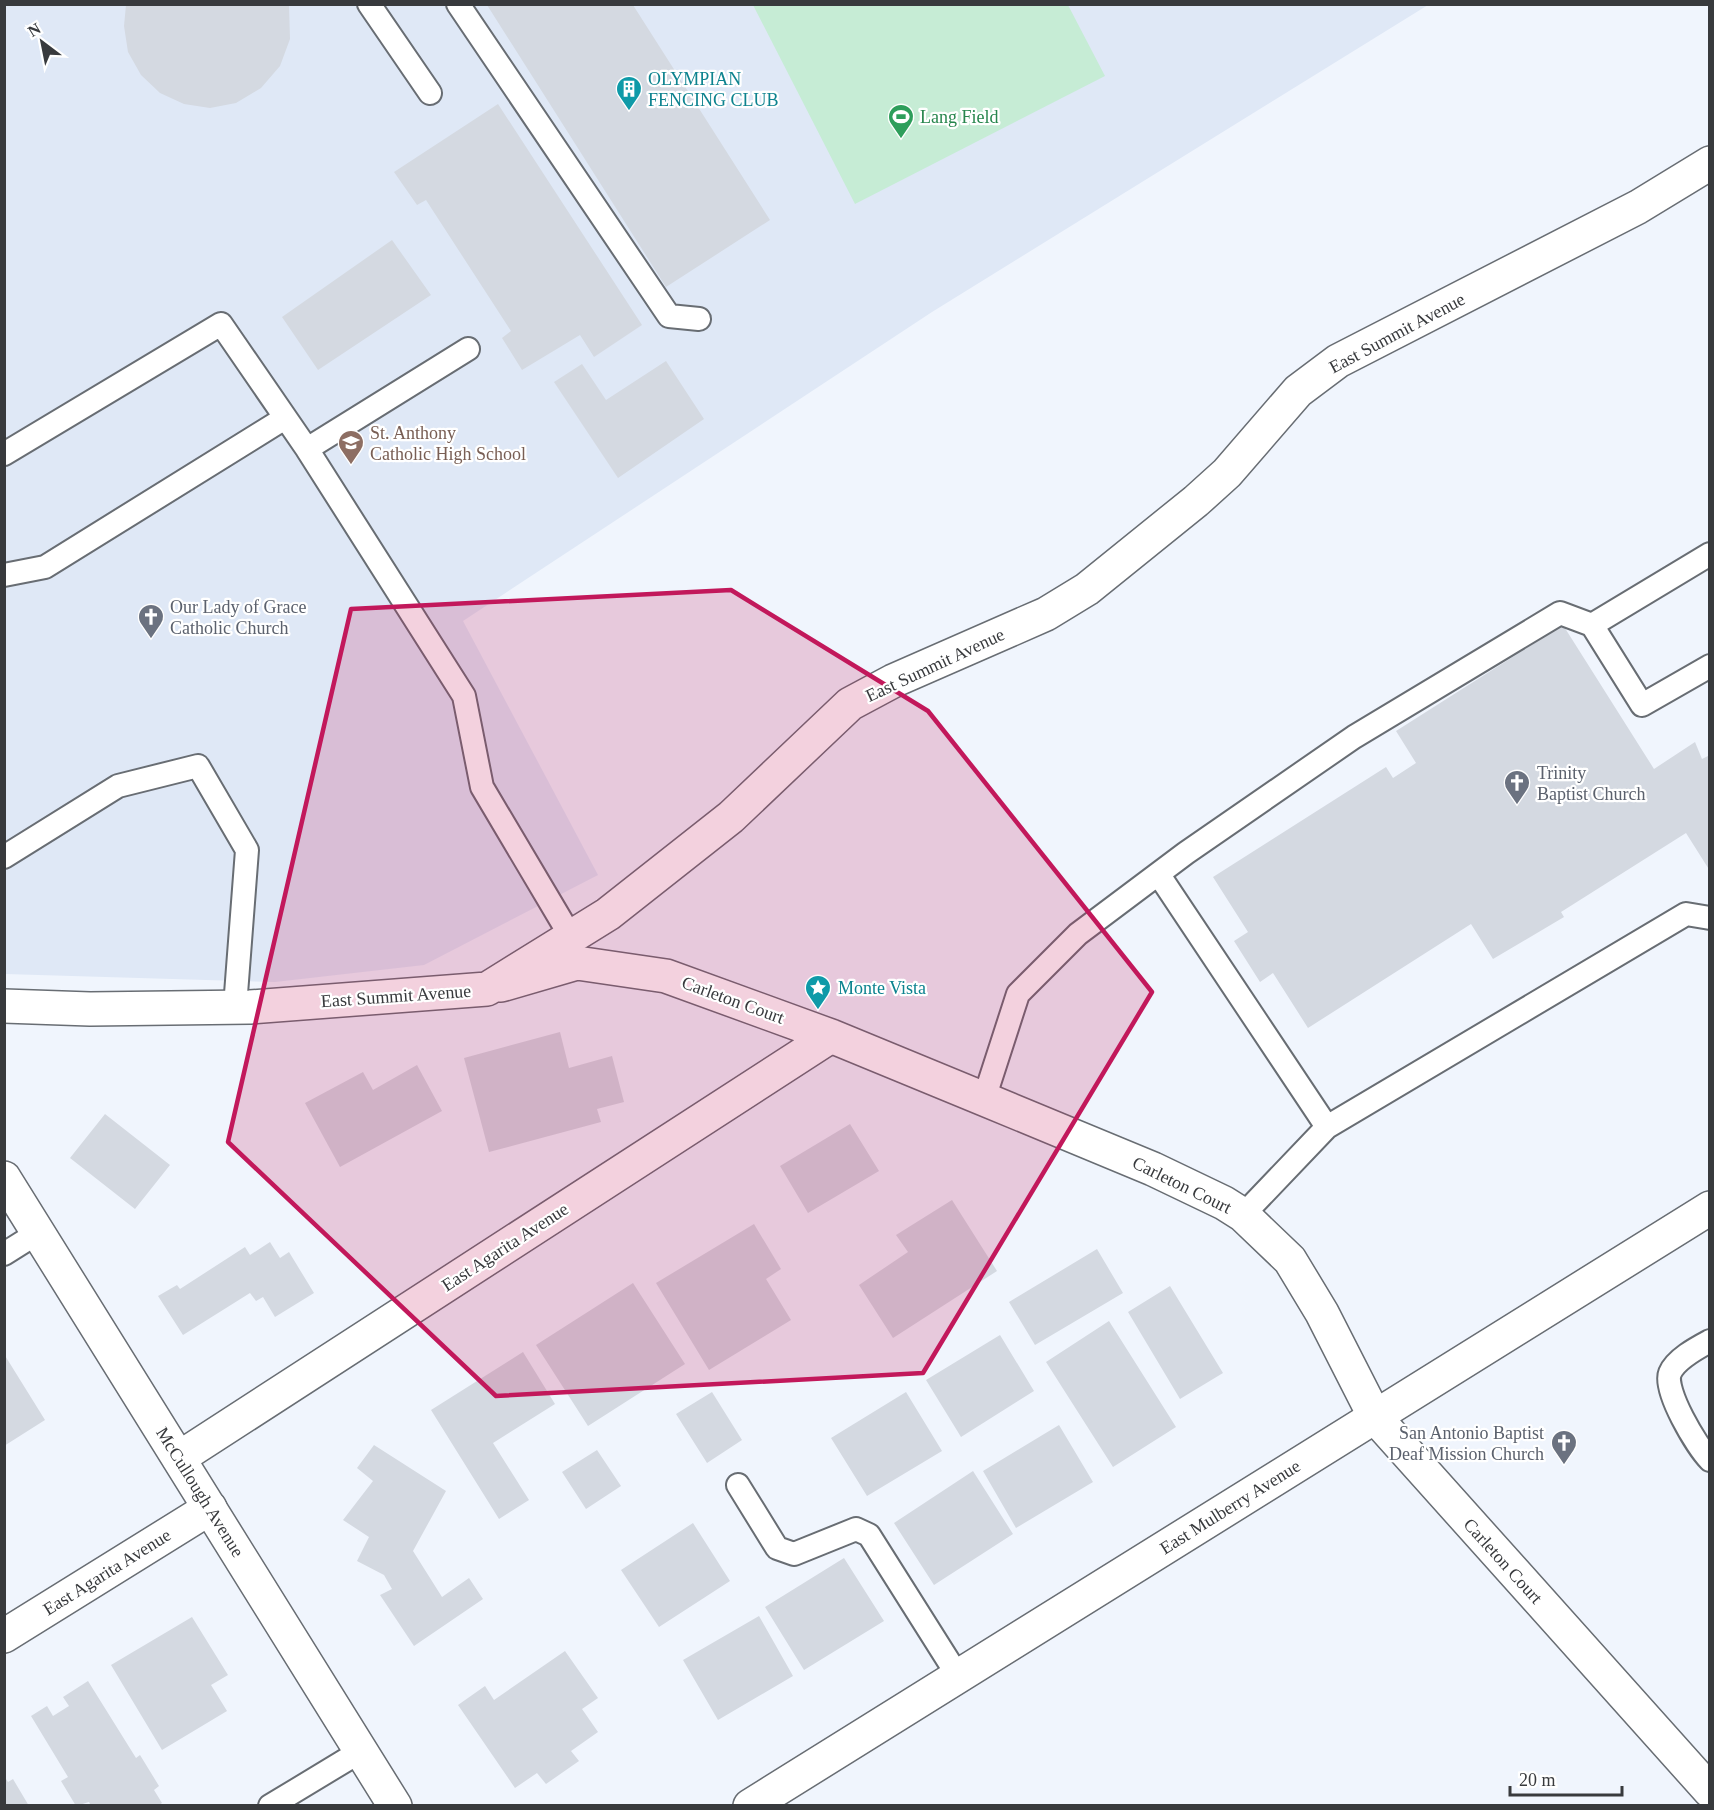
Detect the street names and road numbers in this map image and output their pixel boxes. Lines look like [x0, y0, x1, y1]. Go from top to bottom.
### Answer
street label: East Summit Avenue [1326, 289, 1468, 377]
street label: East Summit Avenue [863, 624, 1008, 706]
street label: Carleton Court [679, 972, 787, 1028]
street label: East Summit Avenue [320, 981, 472, 1011]
street label: Carleton Court [1129, 1152, 1235, 1218]
street label: East Agarita Avenue [438, 1199, 572, 1295]
street label: McCullough Avenue [152, 1423, 248, 1561]
street label: East Mulberry Avenue [1156, 1456, 1304, 1558]
street label: Carleton Court [1460, 1514, 1546, 1608]
street label: East Agarita Avenue [40, 1525, 174, 1619]

